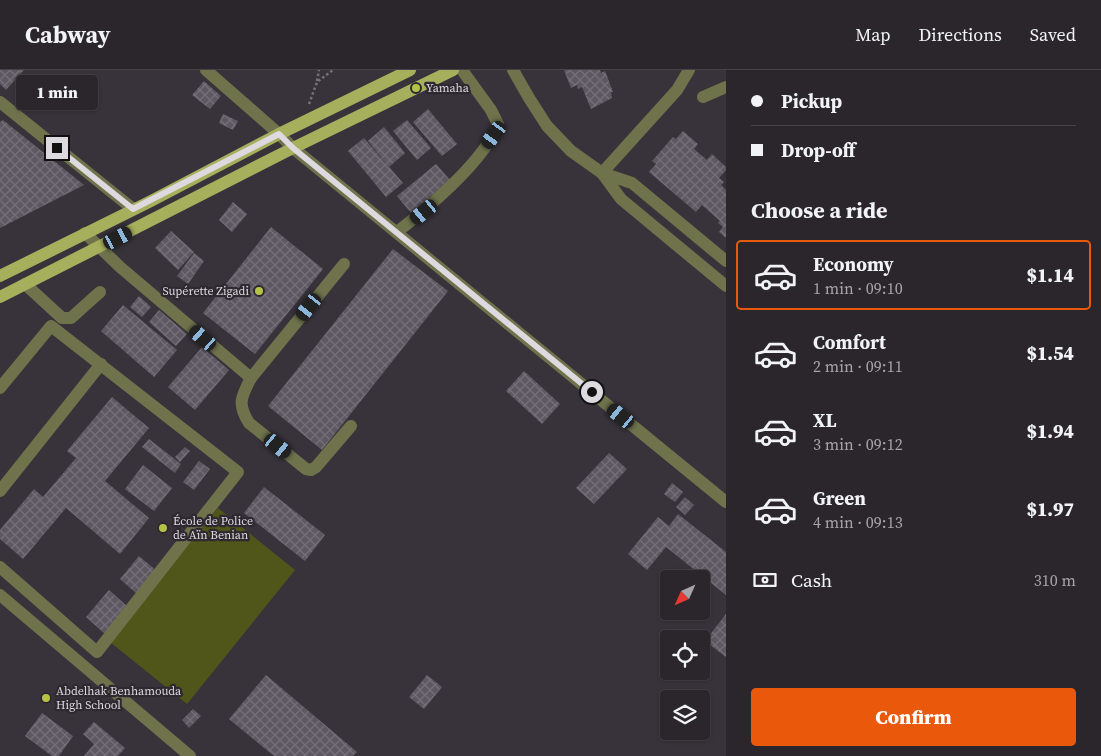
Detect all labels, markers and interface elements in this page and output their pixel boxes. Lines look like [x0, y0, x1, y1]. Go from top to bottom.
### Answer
text: Cabway [25, 18, 111, 51]
text: Map [855, 22, 891, 47]
text: Directions [919, 22, 1002, 47]
text: Saved [1030, 22, 1076, 47]
callout: 1 min [16, 75, 98, 110]
place label: Yamaha [426, 80, 470, 96]
text: 1 min [36, 81, 78, 103]
marker: Yamaha [410, 82, 422, 94]
text: Pickup [781, 88, 842, 114]
car [479, 118, 508, 152]
route end [46, 137, 68, 159]
text: Drop-off [781, 137, 855, 163]
text: Choose a ride [751, 195, 888, 225]
car [407, 197, 440, 227]
car [101, 225, 134, 251]
text: Economy [813, 251, 894, 277]
icon: car [753, 253, 798, 298]
text: $1.14 [1026, 262, 1074, 288]
text: 1 min · 09:10 [813, 277, 903, 299]
place label: Supérette Zigadi [162, 283, 249, 299]
marker: Supérette Zigadi [253, 285, 265, 297]
car [293, 291, 324, 323]
car [186, 322, 219, 354]
text: Comfort [813, 329, 886, 355]
icon: car [753, 331, 798, 376]
text: $1.54 [1026, 340, 1074, 366]
text: 2 min · 09:11 [813, 355, 903, 377]
route start [581, 381, 603, 403]
car [604, 401, 637, 431]
text: XL [813, 407, 836, 433]
icon: car [753, 409, 798, 454]
text: $1.94 [1026, 418, 1074, 444]
car [261, 431, 294, 461]
text: 3 min · 09:12 [813, 433, 903, 455]
text: Green [813, 485, 866, 511]
icon: car [753, 487, 798, 532]
text: $1.97 [1026, 496, 1074, 522]
text: 4 min · 09:13 [813, 511, 903, 533]
place label: École de Police de Aïn Benian [173, 513, 253, 543]
marker: École de Police de Aïn Benian [157, 522, 169, 534]
icon: cash [751, 566, 779, 594]
text: Cash [791, 567, 832, 593]
text: 310 m [1034, 569, 1076, 591]
north arrow [660, 570, 710, 620]
map controls [660, 570, 710, 740]
button: locate [660, 630, 710, 680]
place label: Abdelhak Benhamouda High School [56, 683, 182, 713]
button: Confirm [751, 688, 1076, 746]
button: layers [660, 690, 710, 740]
marker: Abdelhak Benhamouda High School [40, 692, 52, 704]

